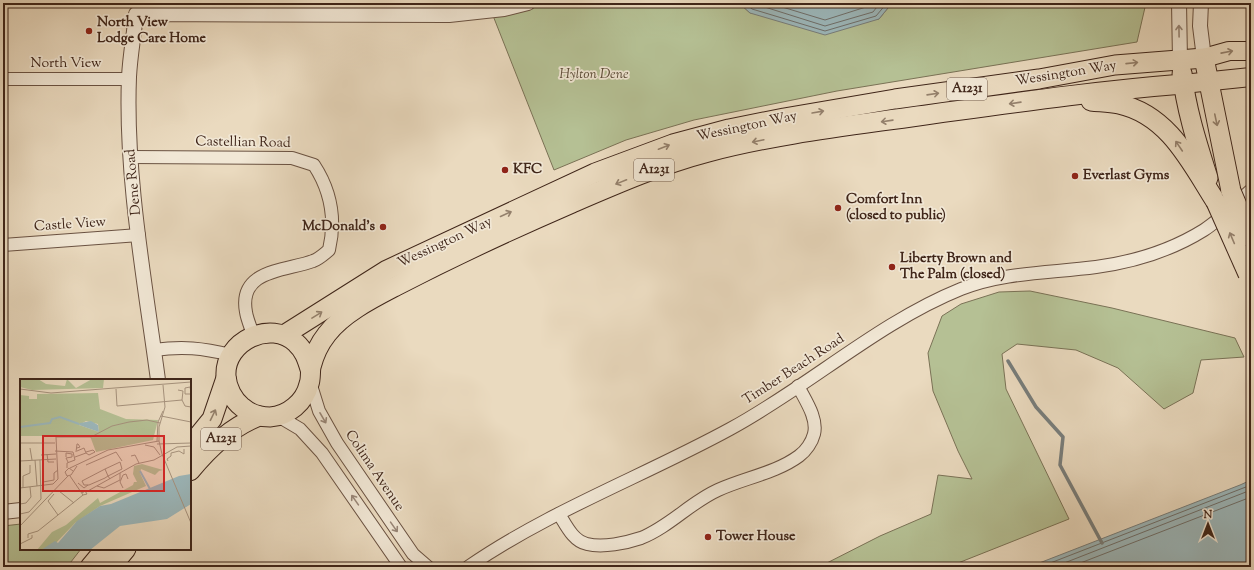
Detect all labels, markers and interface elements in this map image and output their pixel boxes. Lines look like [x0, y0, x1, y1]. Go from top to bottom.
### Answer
place label: North View Lodge Care Home [97, 13, 206, 49]
one-way arrow [1176, 25, 1183, 38]
marker: North View Lodge Care Home [84, 26, 94, 36]
one-way arrow [1221, 48, 1234, 56]
street label: North View [30, 54, 102, 74]
street label: Wessington Way [1014, 56, 1118, 92]
one-way arrow [1125, 60, 1138, 67]
park label: Hylton Dene [559, 65, 629, 85]
road number: A1231 [947, 78, 987, 100]
one-way arrow [926, 90, 939, 98]
one-way arrow [1009, 99, 1022, 107]
street label: Wessington Way [695, 107, 799, 147]
one-way arrow [811, 108, 824, 116]
one-way arrow [1213, 113, 1221, 126]
one-way arrow [881, 117, 894, 125]
street label: Castellian Road [195, 132, 291, 154]
one-way arrow [752, 138, 765, 146]
one-way arrow [1175, 141, 1183, 152]
one-way arrow [658, 143, 670, 151]
street label: Dene Road [121, 148, 147, 216]
road number: A1231 [634, 159, 674, 181]
place label: KFC [513, 160, 542, 180]
marker: KFC [500, 165, 510, 175]
place label: Everlast Gyms [1083, 166, 1170, 186]
marker: Everlast Gyms [1070, 171, 1080, 181]
one-way arrow [615, 179, 627, 187]
place label: Comfort Inn (closed to public) [846, 190, 946, 226]
marker: Comfort Inn (closed to public) [833, 203, 843, 213]
one-way arrow [499, 210, 511, 217]
street label: Castle View [33, 212, 107, 237]
street label: Wessington Way [394, 212, 496, 274]
place label: McDonald's [302, 217, 375, 237]
marker: McDonald's [378, 222, 388, 232]
one-way arrow [1228, 233, 1235, 245]
place label: Liberty Brown and The Palm (closed) [900, 249, 1012, 285]
marker: Liberty Brown and The Palm (closed) [887, 262, 897, 272]
one-way arrow [311, 310, 323, 318]
street label: Timber Beach Road [739, 330, 849, 410]
inset map [20, 379, 191, 550]
one-way arrow [210, 409, 217, 421]
one-way arrow [319, 412, 327, 424]
street label: Colima Avenue [339, 426, 409, 516]
road number: A1231 [201, 428, 241, 450]
one-way arrow [351, 495, 359, 506]
north arrow [1188, 504, 1228, 544]
text: N [1203, 507, 1213, 523]
one-way arrow [390, 521, 398, 532]
place label: Tower House [716, 527, 796, 547]
marker: Tower House [703, 532, 713, 542]

